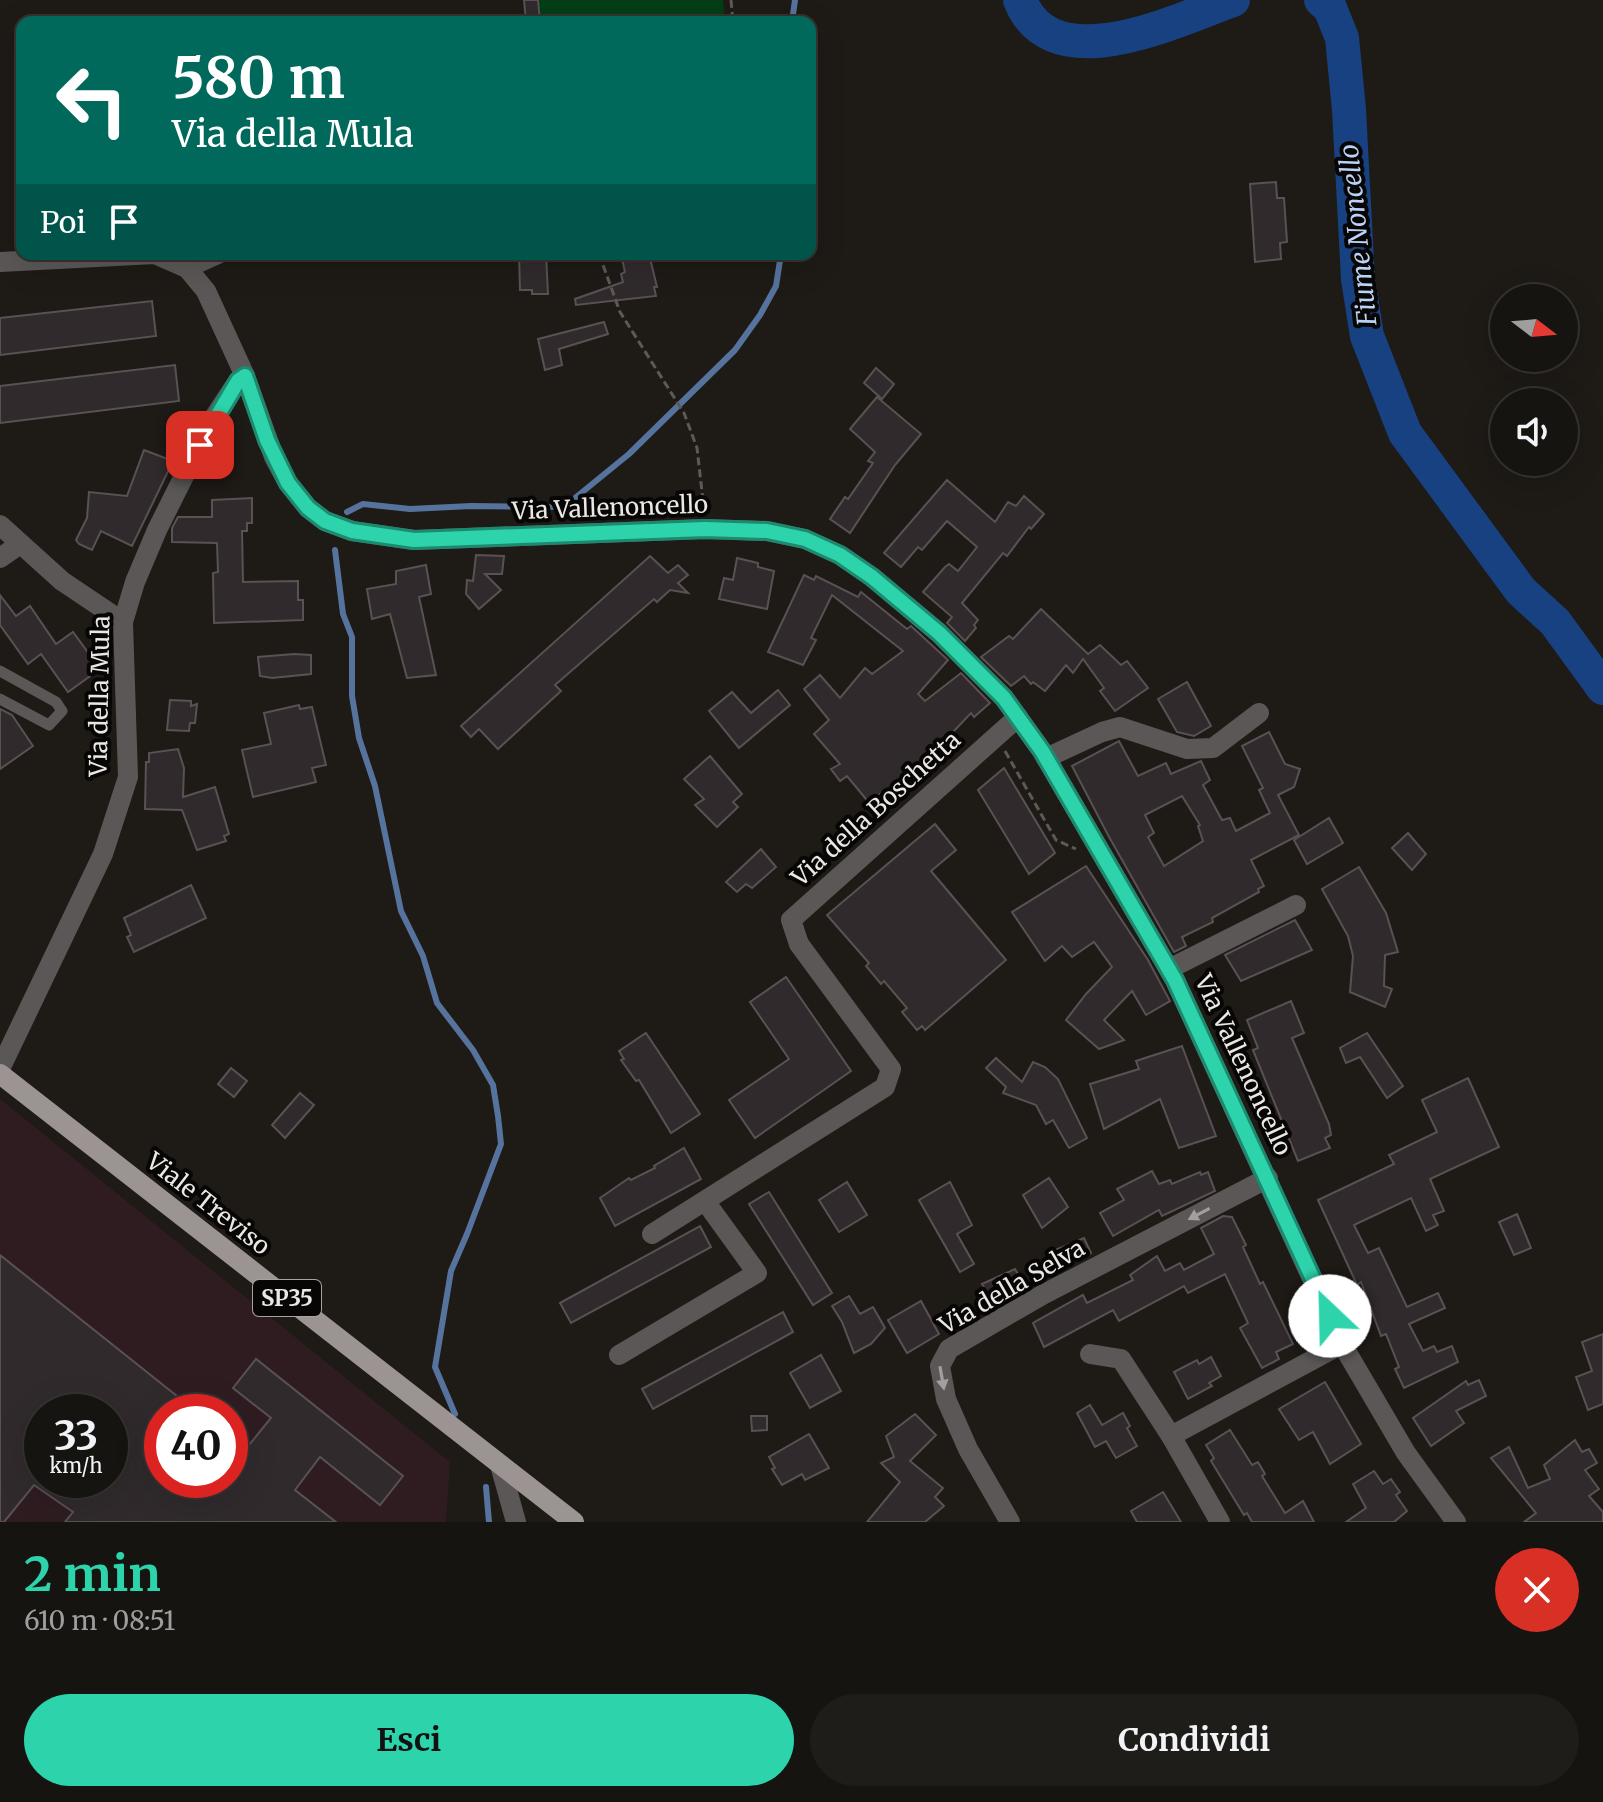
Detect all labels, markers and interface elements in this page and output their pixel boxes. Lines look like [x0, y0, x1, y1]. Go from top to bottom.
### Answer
text: 580 m [172, 43, 345, 113]
icon: left [40, 48, 144, 152]
text: Via della Mula [172, 112, 414, 157]
water label: Fiume Noncello [1332, 143, 1384, 328]
icon: arrive [102, 200, 146, 244]
text: Poi [40, 203, 86, 241]
north arrow [1490, 284, 1578, 372]
map controls [1490, 284, 1578, 476]
button: sound [1490, 388, 1578, 476]
pin [166, 411, 234, 479]
icon: arrive [178, 423, 222, 467]
street label: Via Vallenoncello [510, 489, 709, 526]
street label: Via della Mula [83, 615, 116, 778]
street label: Via della Boschetta [784, 724, 967, 894]
street label: Via Vallenoncello [1188, 968, 1299, 1160]
street label: Viale Treviso [139, 1145, 277, 1262]
one-way arrow [1187, 1208, 1210, 1221]
street label: Via della Selva [932, 1232, 1090, 1341]
position arrow [1288, 1274, 1372, 1358]
road number: SP35 [253, 1280, 321, 1316]
one-way arrow [937, 1366, 949, 1391]
speed limit sign: 40 [144, 1394, 248, 1498]
text: 33 [54, 1411, 98, 1461]
text: km/h [50, 1453, 102, 1478]
text: 2 min [24, 1544, 161, 1604]
button: close [1495, 1548, 1579, 1632]
text: 610 m · 08:51 [24, 1604, 175, 1637]
button: Esci [24, 1694, 794, 1786]
button: Condividi [810, 1694, 1579, 1786]

